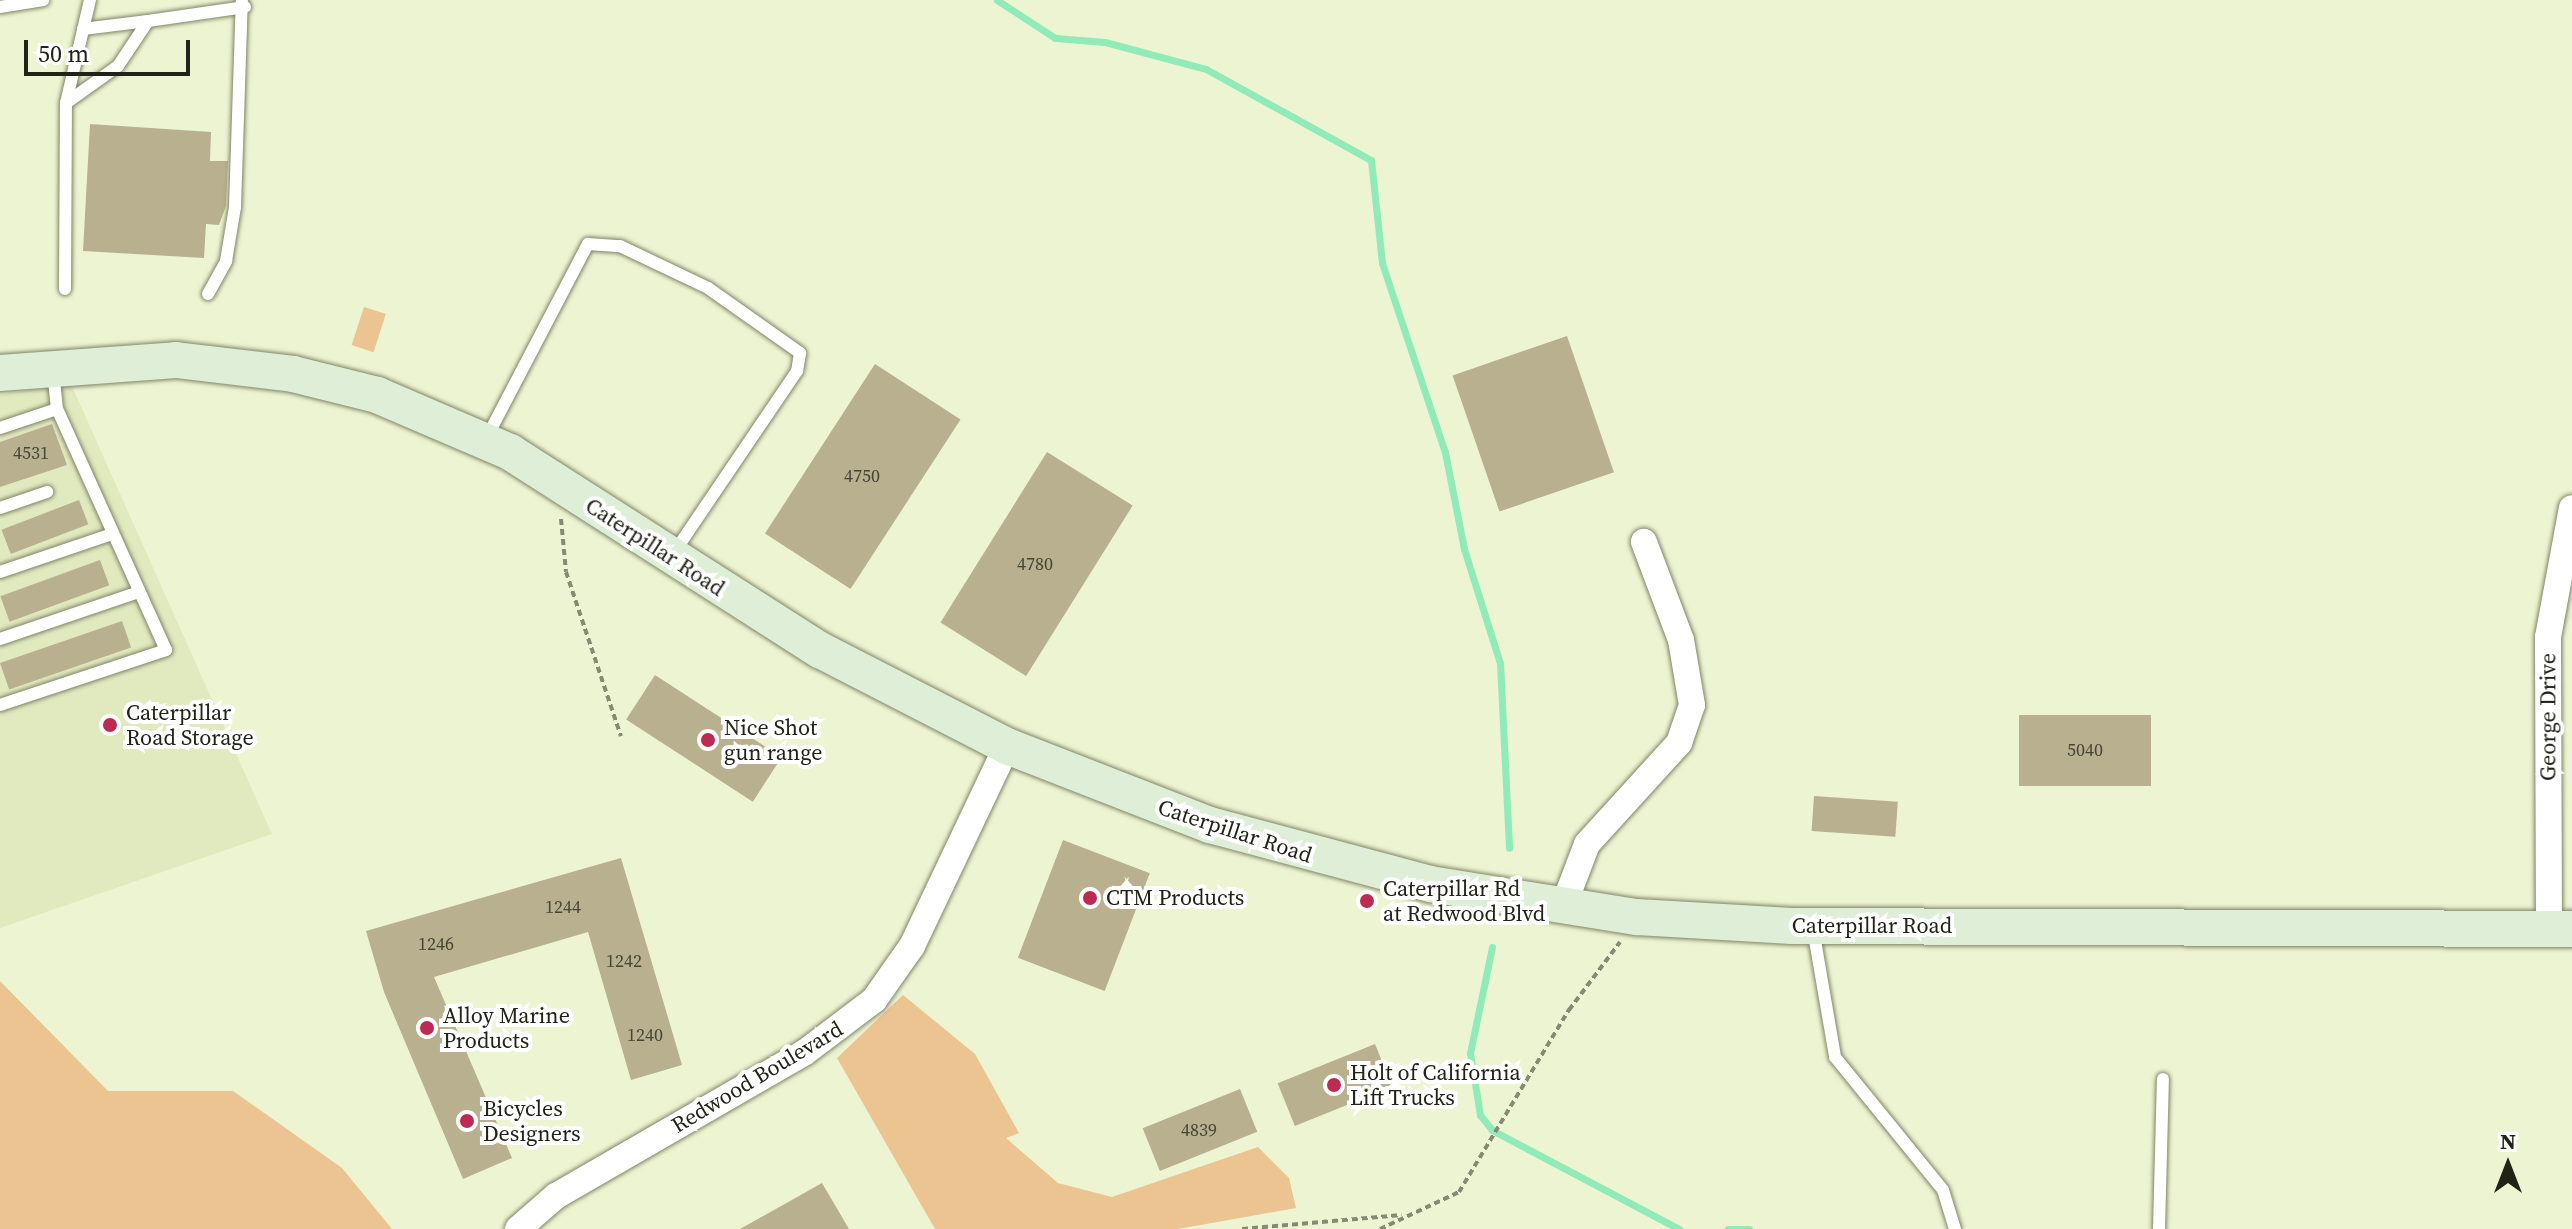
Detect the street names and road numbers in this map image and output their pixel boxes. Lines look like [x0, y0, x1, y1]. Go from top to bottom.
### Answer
street label: Caterpillar Road [581, 492, 729, 602]
street label: George Drive [2535, 653, 2561, 781]
street label: Caterpillar Road [1155, 794, 1315, 868]
street label: Caterpillar Road [1792, 913, 1952, 939]
street label: Redwood Boulevard [667, 1015, 847, 1139]

